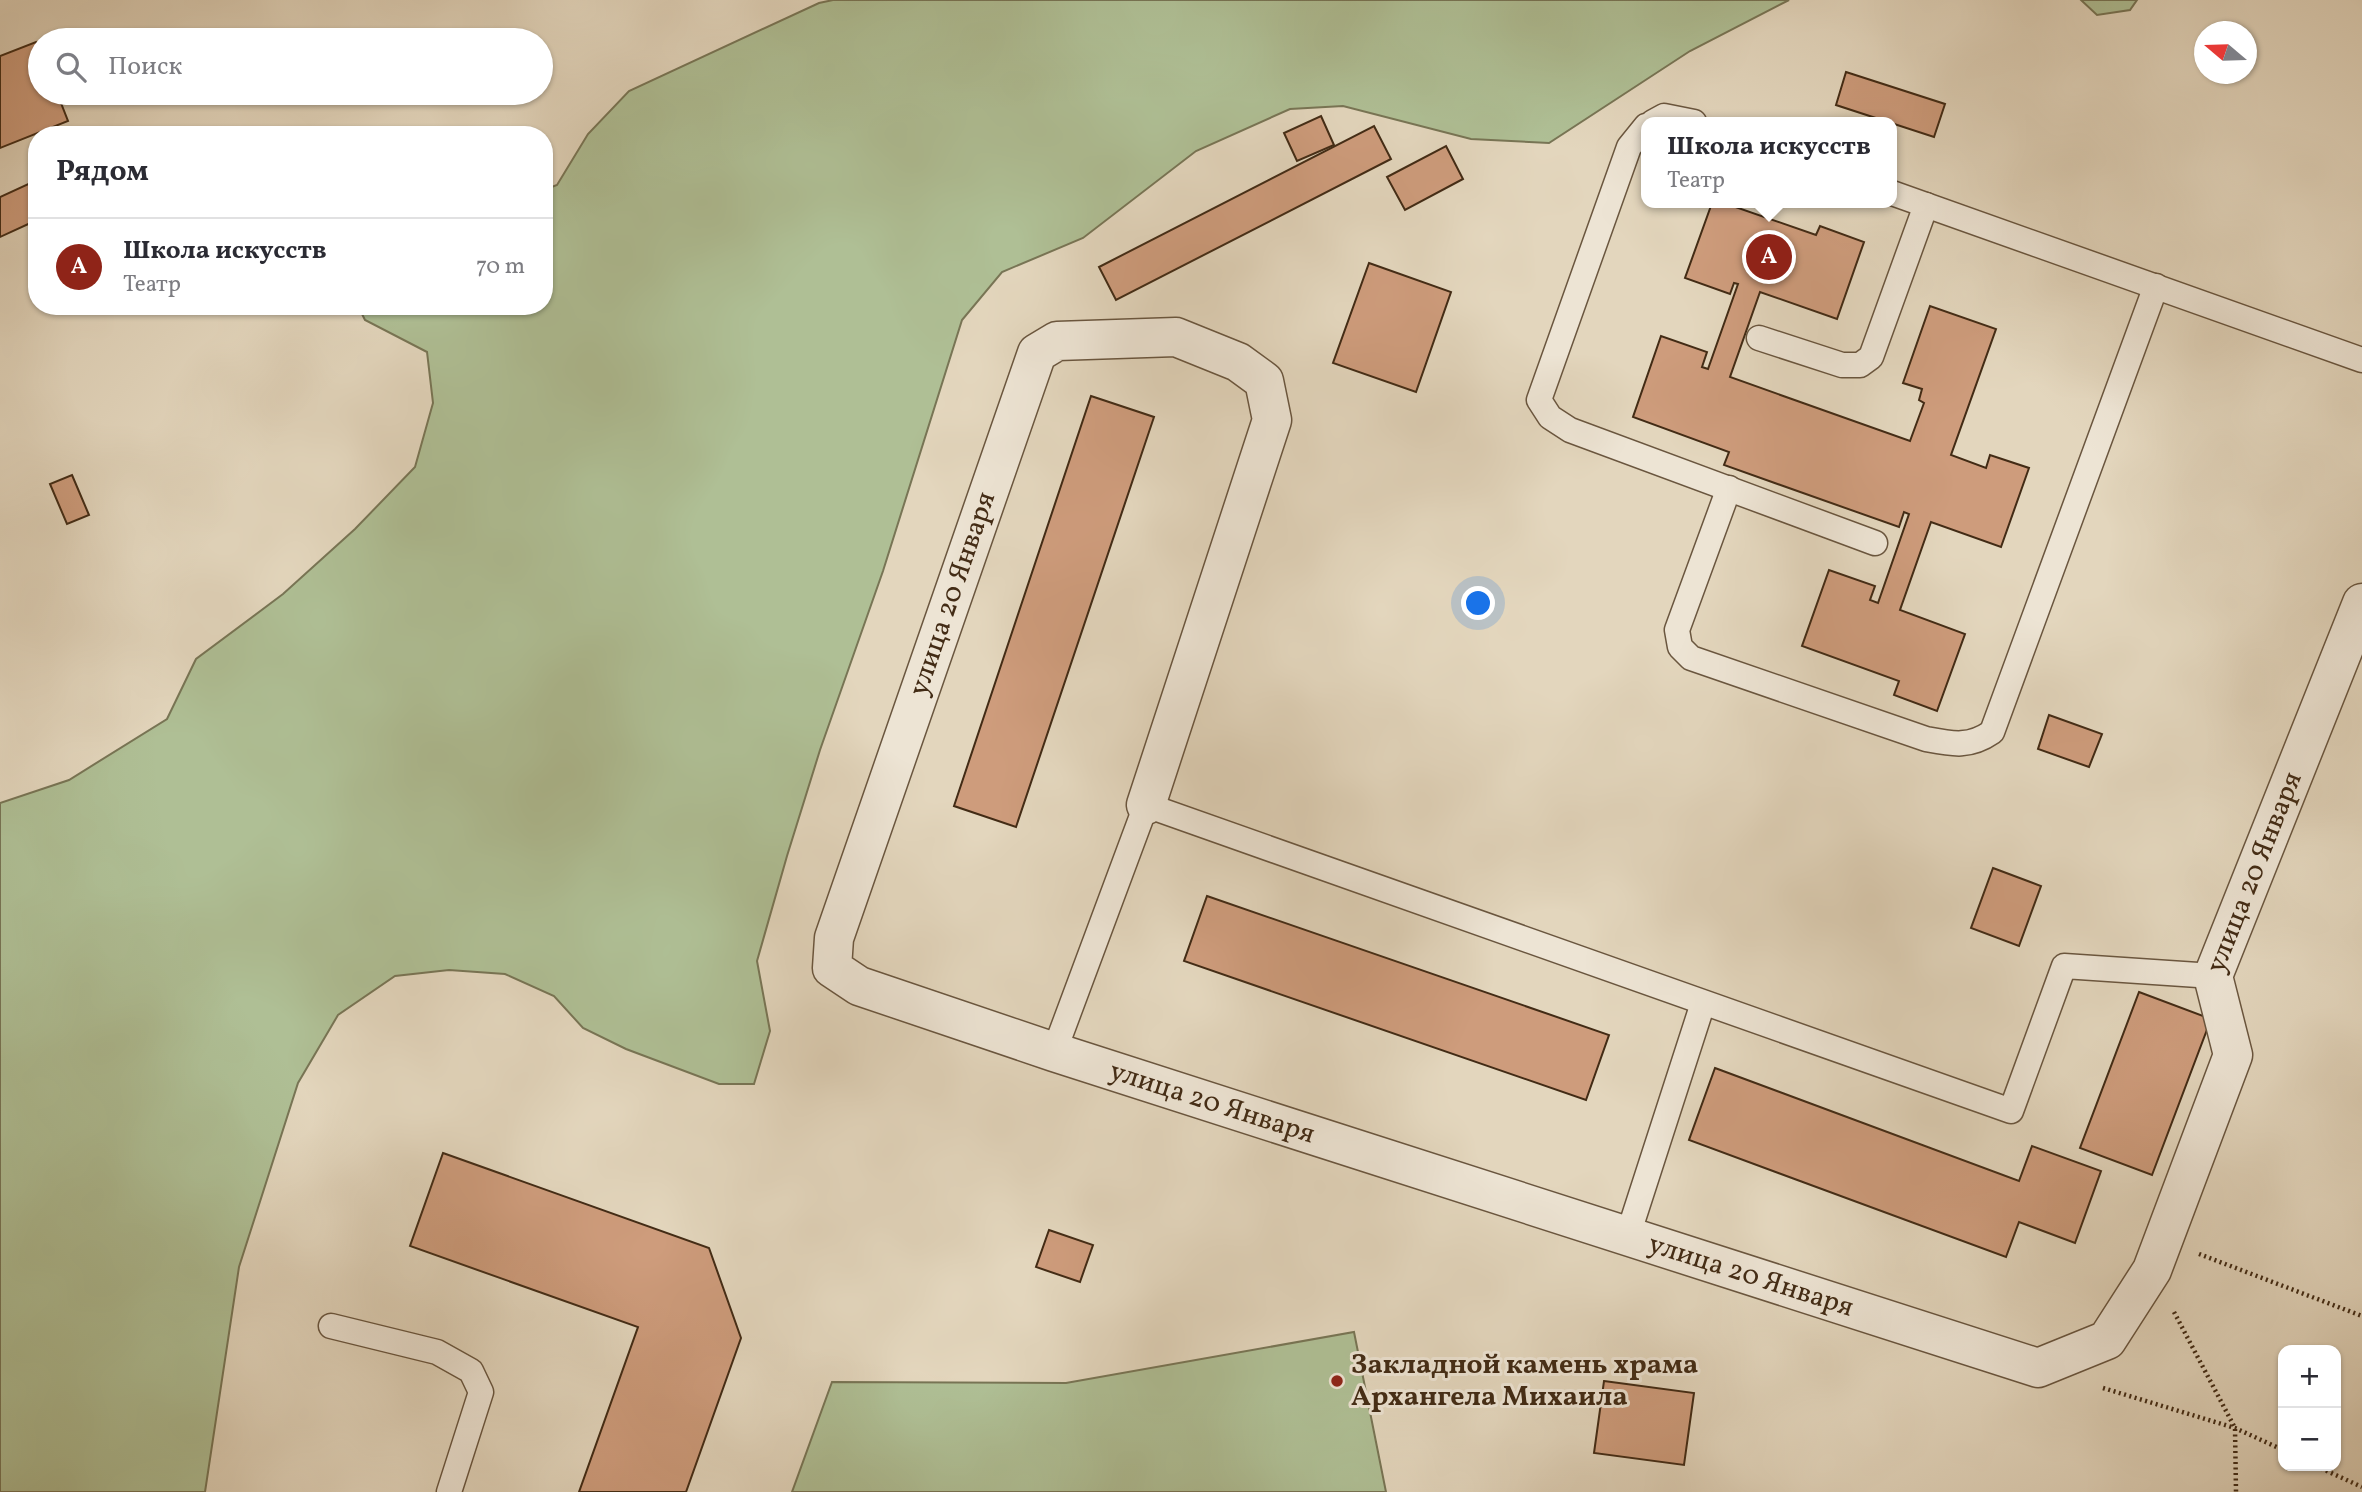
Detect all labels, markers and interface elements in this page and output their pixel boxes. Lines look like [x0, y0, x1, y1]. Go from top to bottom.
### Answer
north arrow [2194, 21, 2257, 84]
search box [28, 28, 553, 105]
icon: search [52, 48, 90, 86]
text: Поиск [108, 49, 182, 85]
popup [1641, 117, 1897, 208]
text: Школа искусств [1667, 129, 1871, 165]
text: Рядом [56, 151, 149, 193]
text: Театр [1667, 165, 1725, 197]
pin: A [1746, 231, 1792, 283]
text: Школа искусств [123, 233, 327, 269]
text: A [71, 251, 87, 283]
text: 70 m [476, 251, 525, 283]
text: Театр [123, 269, 181, 301]
street label: улица 20 Января [900, 487, 1006, 701]
your location [1461, 586, 1495, 620]
street label: улица 20 Января [2197, 766, 2312, 979]
street label: улица 20 Января [1104, 1052, 1320, 1154]
street label: улица 20 Января [1643, 1225, 1859, 1327]
map controls [2278, 1345, 2341, 1471]
button: + [2278, 1345, 2341, 1408]
place label: Закладной камень храма Архангела Михаила [1351, 1346, 1698, 1417]
marker: Закладной камень храма Архангела Михаила [1329, 1373, 1345, 1389]
button: − [2278, 1408, 2341, 1471]

